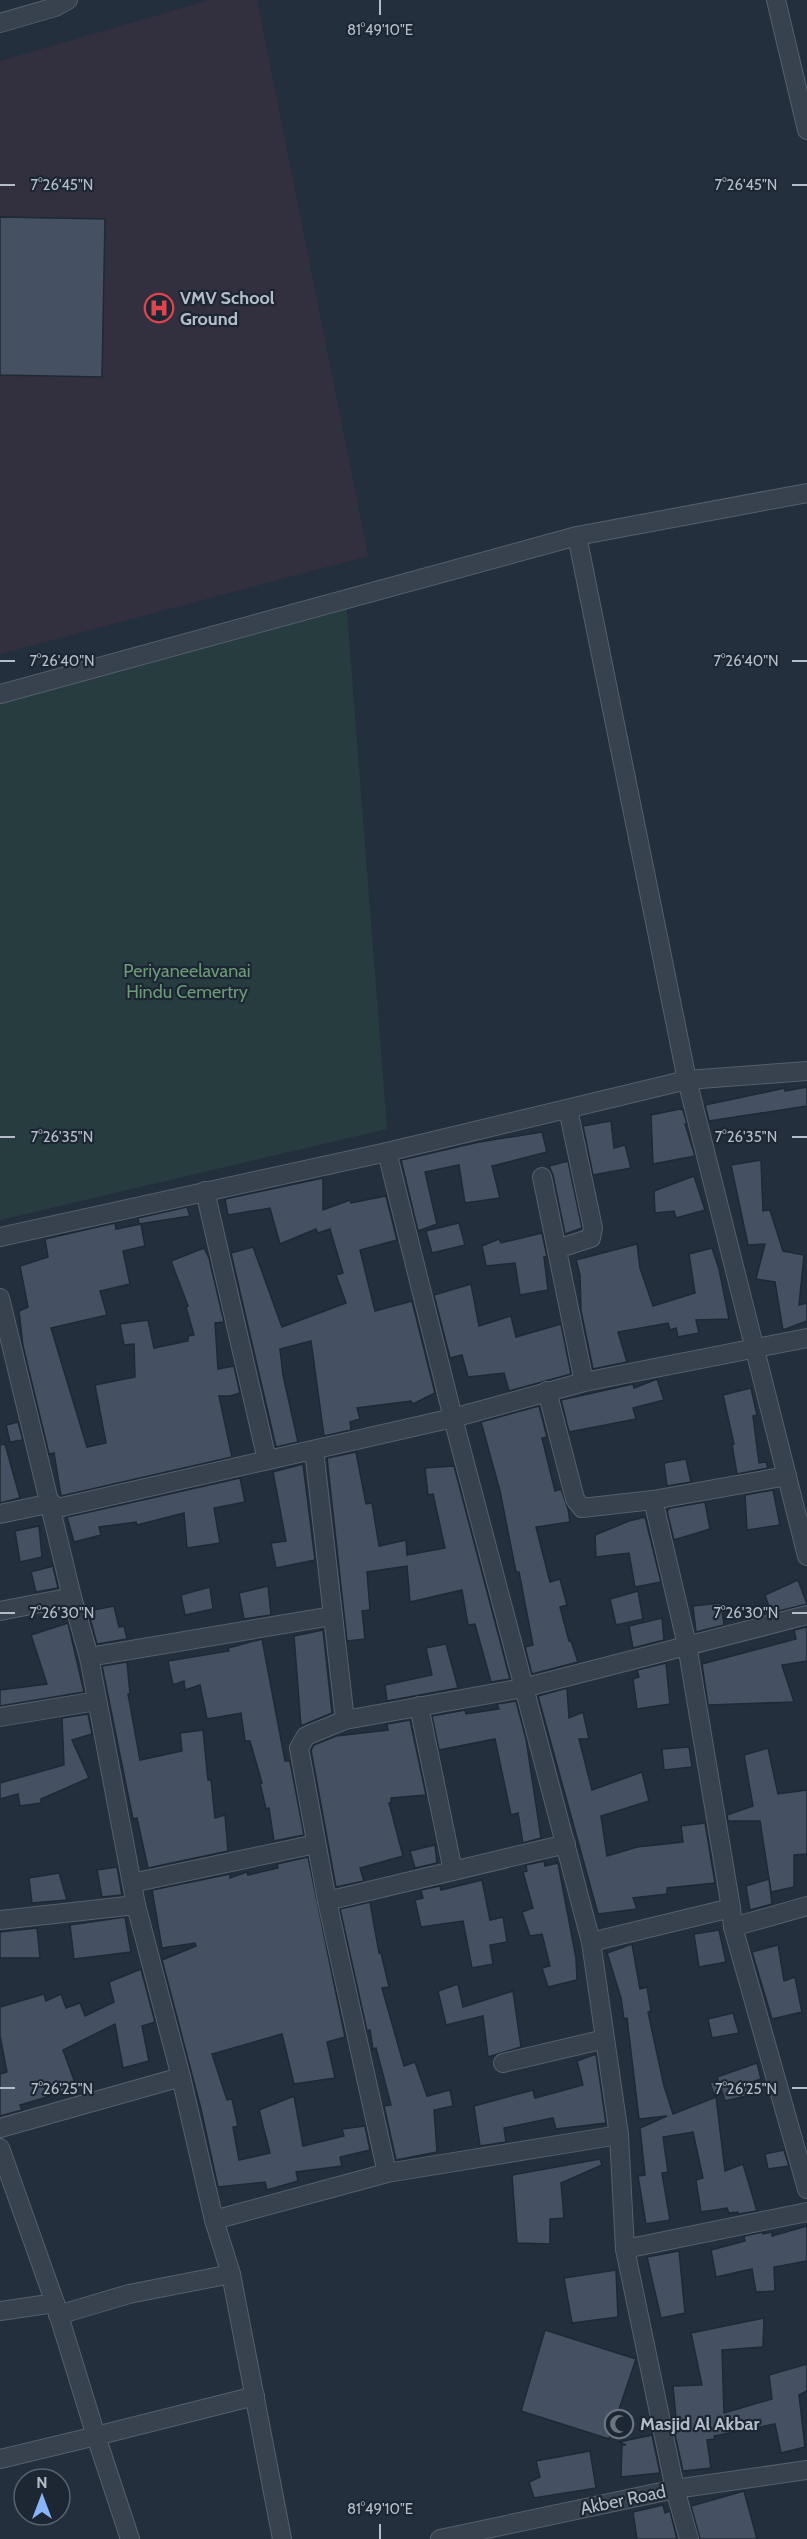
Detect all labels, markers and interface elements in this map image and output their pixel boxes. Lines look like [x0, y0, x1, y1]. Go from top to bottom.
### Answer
text: 81°49'10"E [347, 21, 413, 39]
text: 7°26'45"N [31, 176, 93, 194]
text: 7°26'45"N [715, 176, 777, 194]
place label: VMV School Ground [180, 287, 275, 330]
hospital icon: VMV School Ground [143, 292, 175, 324]
text: 7°26'40"N [29, 652, 95, 670]
text: 7°26'40"N [713, 652, 779, 670]
park label: Periyaneelavanai Hindu Cemertry [123, 960, 251, 1003]
text: 7°26'35"N [31, 1128, 93, 1146]
text: 7°26'35"N [715, 1128, 777, 1146]
text: 7°26'30"N [30, 1604, 94, 1622]
text: 7°26'30"N [714, 1604, 778, 1622]
text: 7°26'25"N [31, 2080, 93, 2098]
text: 7°26'25"N [715, 2080, 777, 2098]
mosque icon: Masjid Al Akbar [603, 2408, 635, 2440]
place label: Masjid Al Akbar [640, 2413, 760, 2435]
north arrow [12, 2467, 72, 2527]
text: N [36, 2473, 48, 2492]
street label: Akber Road [578, 2480, 668, 2520]
text: 81°49'10"E [347, 2500, 413, 2518]

